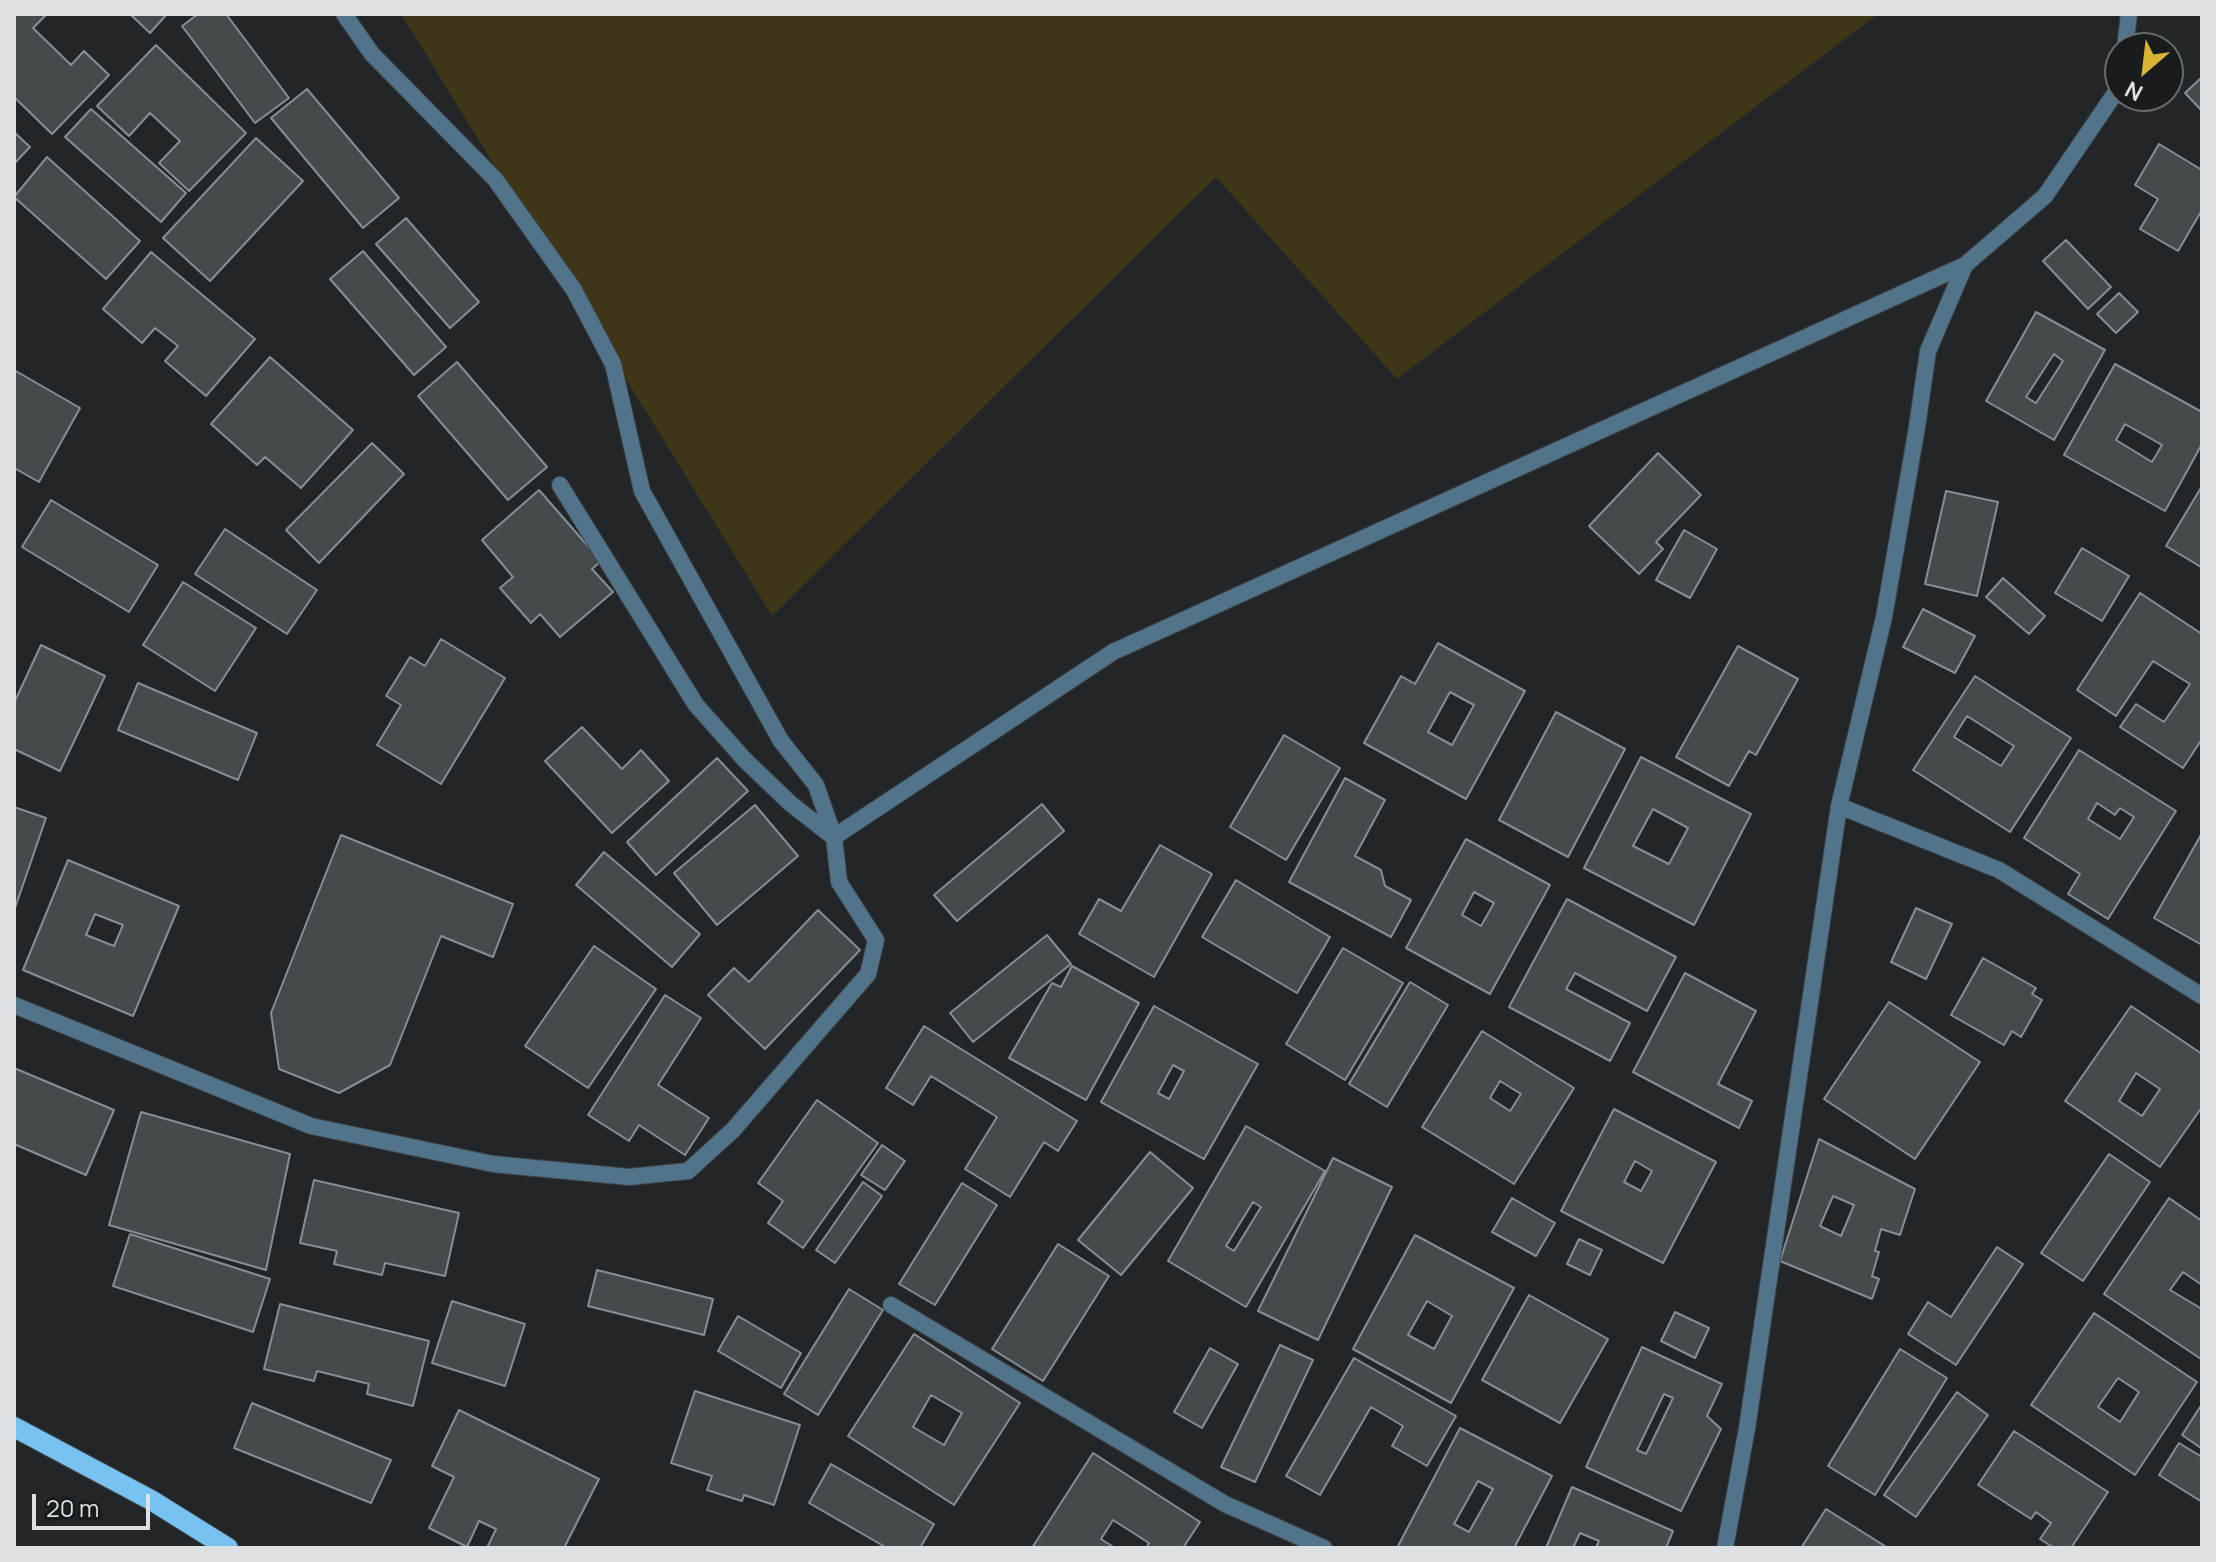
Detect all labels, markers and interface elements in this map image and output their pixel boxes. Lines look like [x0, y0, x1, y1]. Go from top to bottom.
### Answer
north arrow [2104, 32, 2184, 112]
text: N [2120, 74, 2148, 108]
scale bar [36, 1478, 154, 1528]
text: 20 m [46, 1491, 99, 1524]

